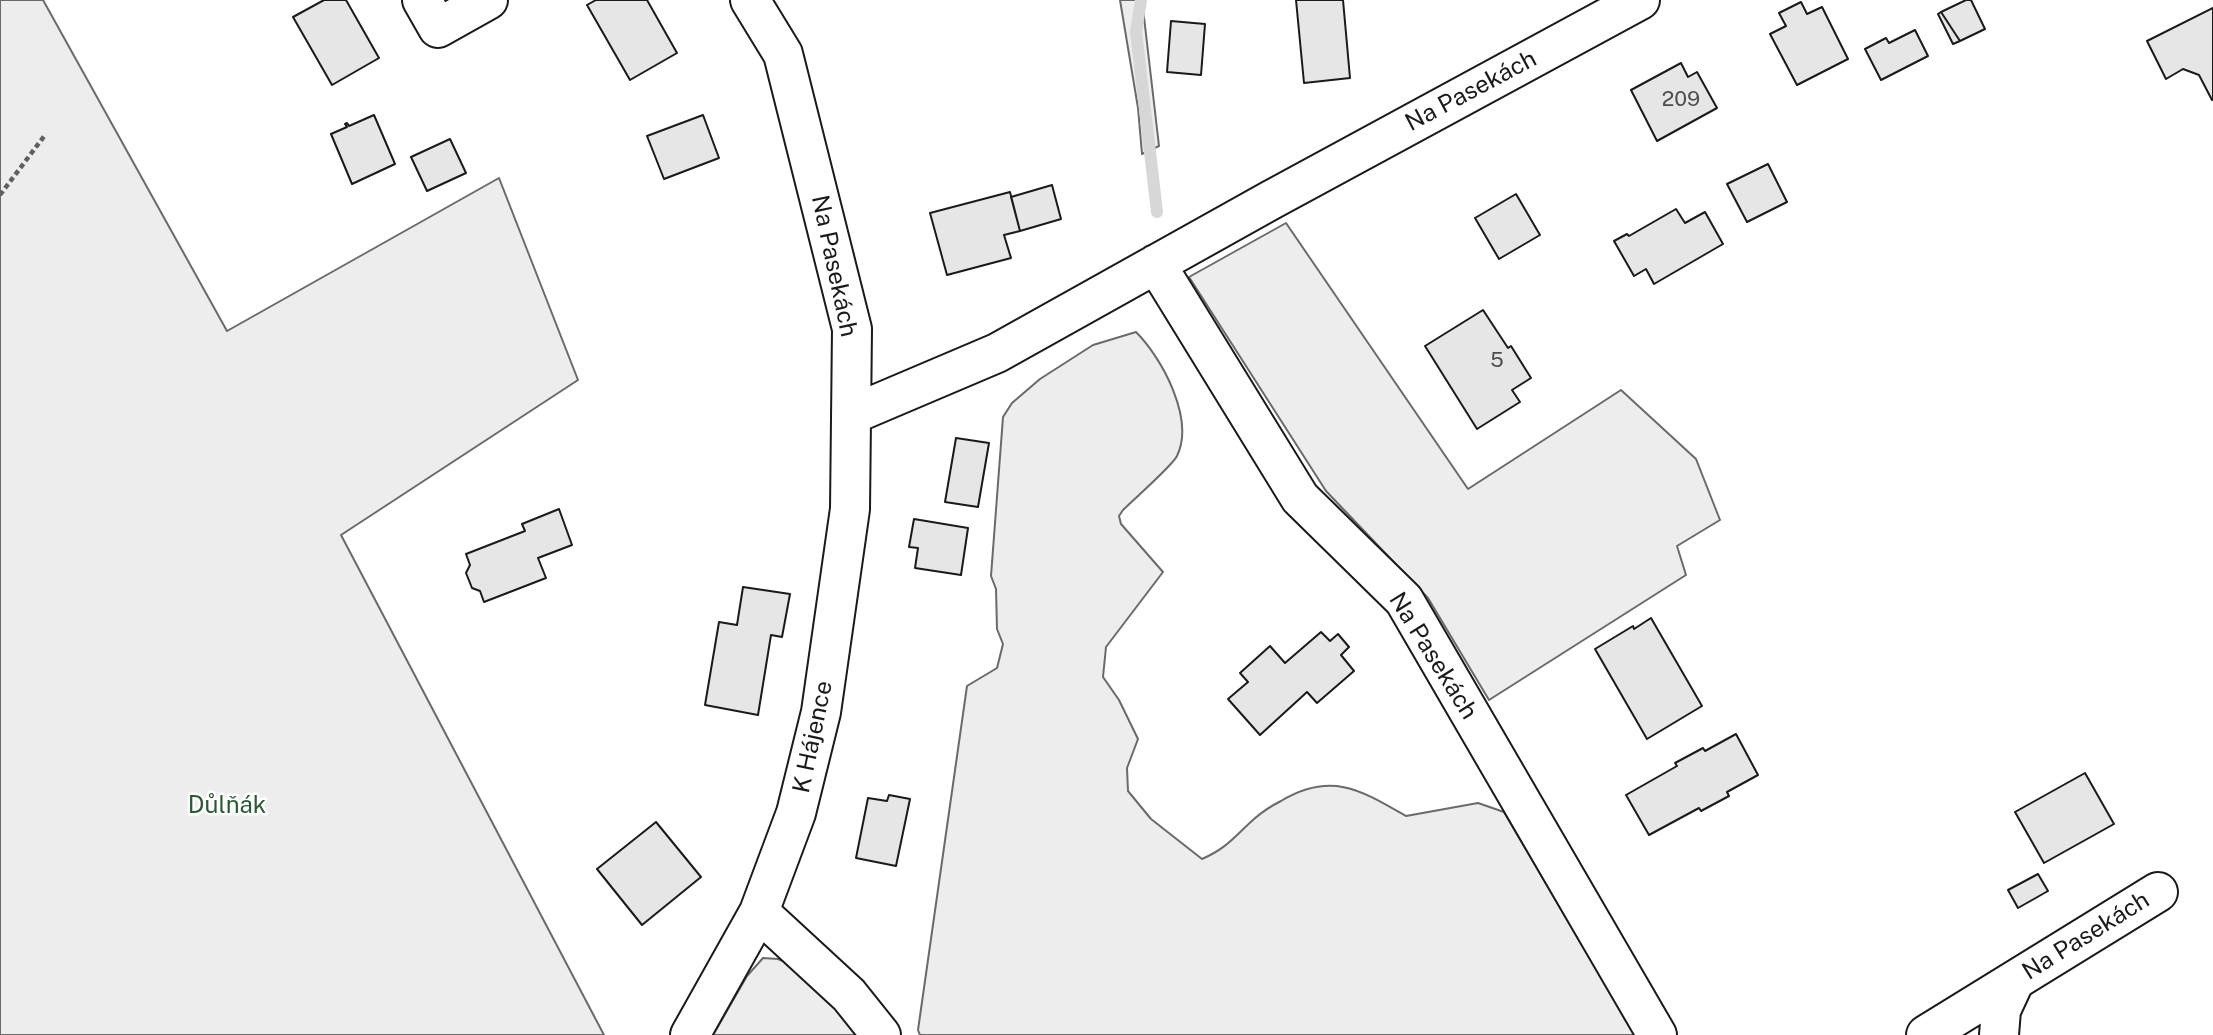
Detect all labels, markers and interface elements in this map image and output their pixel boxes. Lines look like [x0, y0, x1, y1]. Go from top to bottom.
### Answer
street label: Na Pasekách [1401, 44, 1541, 138]
house number: 209 [1662, 87, 1700, 113]
street label: Na Pasekách [805, 192, 863, 340]
house number: 5 [1490, 348, 1504, 374]
street label: Na Pasekách [1383, 587, 1483, 725]
street label: K Hájence [787, 678, 839, 796]
park label: Důlňák [188, 792, 266, 820]
street label: Na Pasekách [2017, 886, 2155, 986]

